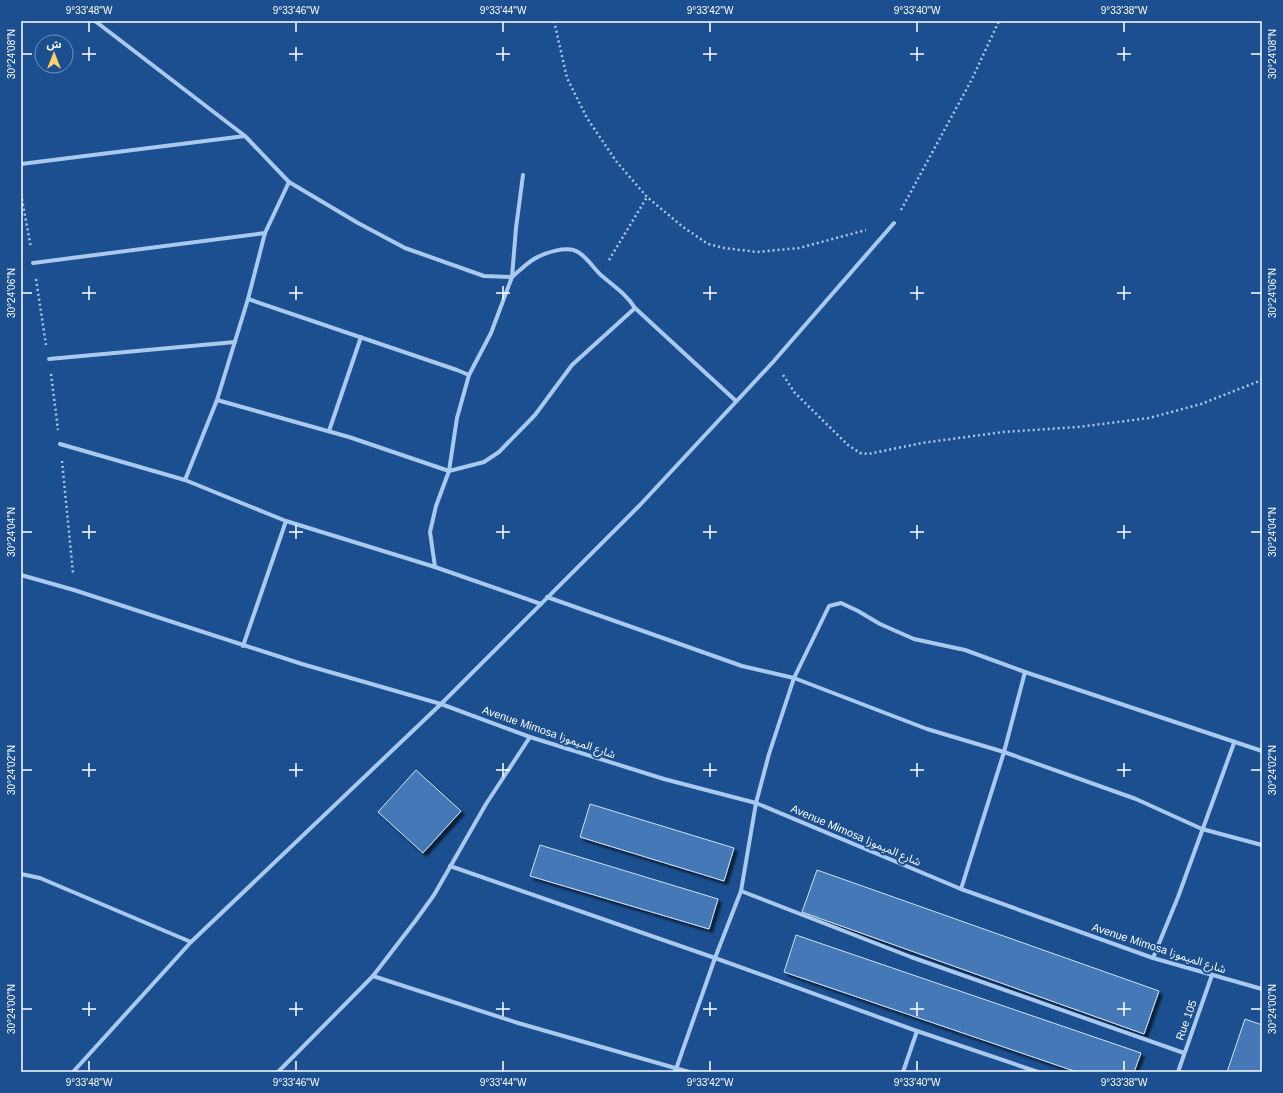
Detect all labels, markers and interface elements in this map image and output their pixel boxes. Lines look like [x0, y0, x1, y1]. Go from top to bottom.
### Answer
text: 9°33'48"W [66, 5, 113, 16]
text: 9°33'46"W [273, 5, 320, 16]
text: 9°33'44"W [480, 5, 527, 16]
text: 9°33'42"W [687, 5, 734, 16]
text: 9°33'40"W [894, 5, 941, 16]
text: 9°33'38"W [1101, 5, 1148, 16]
text: 30°24'08"N [6, 29, 17, 79]
text: 30°24'08"N [1267, 29, 1278, 79]
north arrow [34, 34, 74, 74]
text: ش [46, 38, 62, 51]
text: 30°24'06"N [6, 268, 17, 318]
text: 30°24'06"N [1267, 268, 1278, 318]
text: 30°24'04"N [6, 507, 17, 557]
text: 30°24'04"N [1267, 507, 1278, 557]
street label: Avenue Mimosa شارع الميموزا [480, 704, 618, 762]
text: 30°24'02"N [6, 745, 17, 795]
text: 30°24'02"N [1267, 745, 1278, 795]
street label: Avenue Mimosa شارع الميموزا [788, 802, 923, 870]
street label: Avenue Mimosa شارع الميموزا [1090, 921, 1228, 977]
text: 30°24'00"N [6, 984, 17, 1034]
text: 30°24'00"N [1267, 984, 1278, 1034]
street label: Rue 105 [1173, 998, 1199, 1042]
text: 9°33'48"W [66, 1077, 113, 1088]
text: 9°33'46"W [273, 1077, 320, 1088]
text: 9°33'44"W [480, 1077, 527, 1088]
text: 9°33'42"W [687, 1077, 734, 1088]
text: 9°33'40"W [894, 1077, 941, 1088]
text: 9°33'38"W [1101, 1077, 1148, 1088]

